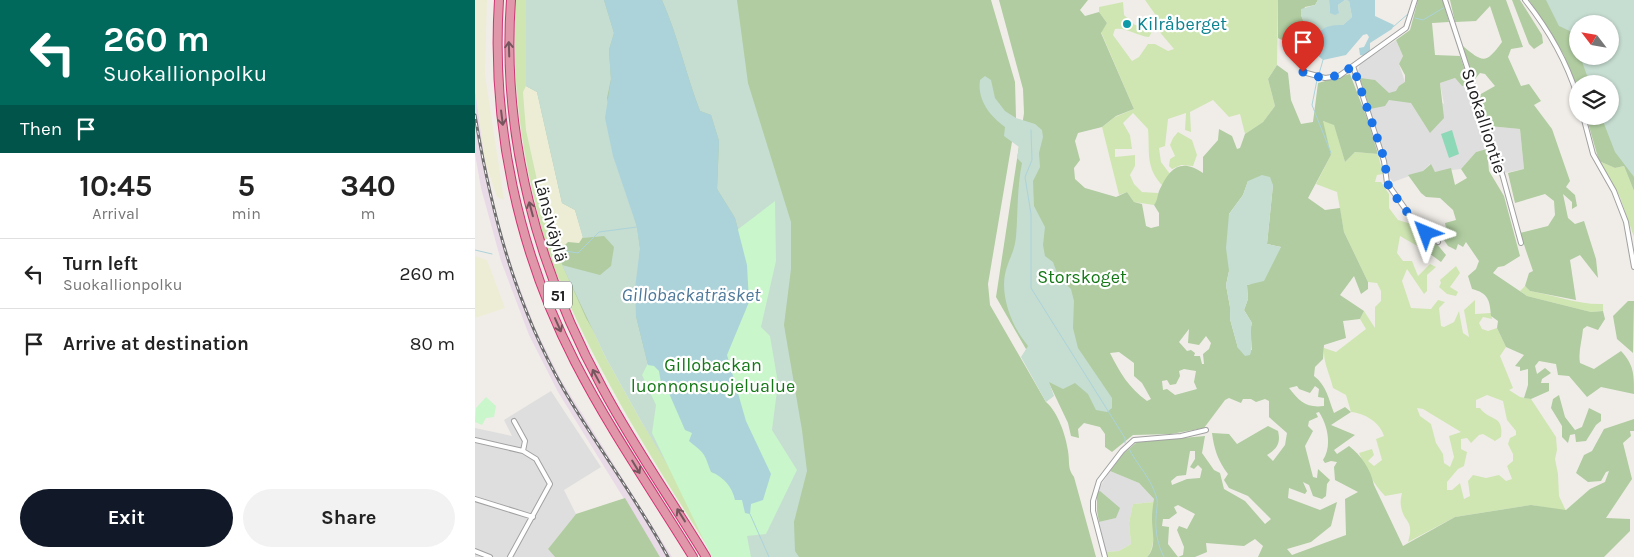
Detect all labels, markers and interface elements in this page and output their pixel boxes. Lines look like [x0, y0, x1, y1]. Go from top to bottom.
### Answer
place label: Kilråberget [1137, 13, 1227, 35]
north arrow [1569, 15, 1619, 65]
map controls [1569, 15, 1619, 125]
marker: Kilråberget [1121, 18, 1133, 30]
text: 260 m [103, 19, 210, 60]
icon: left [20, 20, 85, 85]
pin [1282, 21, 1324, 72]
icon: arrive [1289, 28, 1317, 56]
one-way arrow [504, 41, 514, 58]
text: Suokallionpolku [103, 61, 267, 87]
street label: Suokalliontie [1457, 66, 1511, 176]
button: layers [1569, 75, 1619, 125]
one-way arrow [497, 110, 507, 126]
icon: arrive [72, 115, 100, 143]
text: Then [20, 118, 62, 140]
text: 10:45 [79, 168, 152, 204]
text: 5 [238, 168, 255, 204]
text: 340 [340, 168, 396, 204]
street label: Länsiväylä [529, 175, 573, 265]
one-way arrow [526, 202, 535, 218]
text: Arrival [92, 204, 139, 223]
text: min [232, 204, 261, 223]
text: m [361, 204, 375, 223]
position arrow [1399, 206, 1451, 258]
text: Turn left [63, 253, 138, 275]
icon: left [20, 260, 48, 288]
text: 260 m [400, 263, 455, 285]
park label: Storskoget [1037, 266, 1127, 288]
text: Suokallionpolku [63, 275, 182, 294]
road number: 51 [544, 282, 572, 308]
water label: Gillobackaträsket [621, 284, 761, 306]
one-way arrow [553, 317, 563, 332]
icon: arrive [20, 330, 48, 358]
text: Arrive at destination [63, 333, 249, 355]
text: 80 m [410, 333, 455, 355]
park label: Gillobackan luonnonsuojelualue [631, 354, 795, 397]
one-way arrow [591, 370, 601, 384]
one-way arrow [632, 460, 642, 474]
button: Exit [20, 489, 233, 547]
button: Share [243, 489, 455, 547]
one-way arrow [675, 509, 685, 523]

